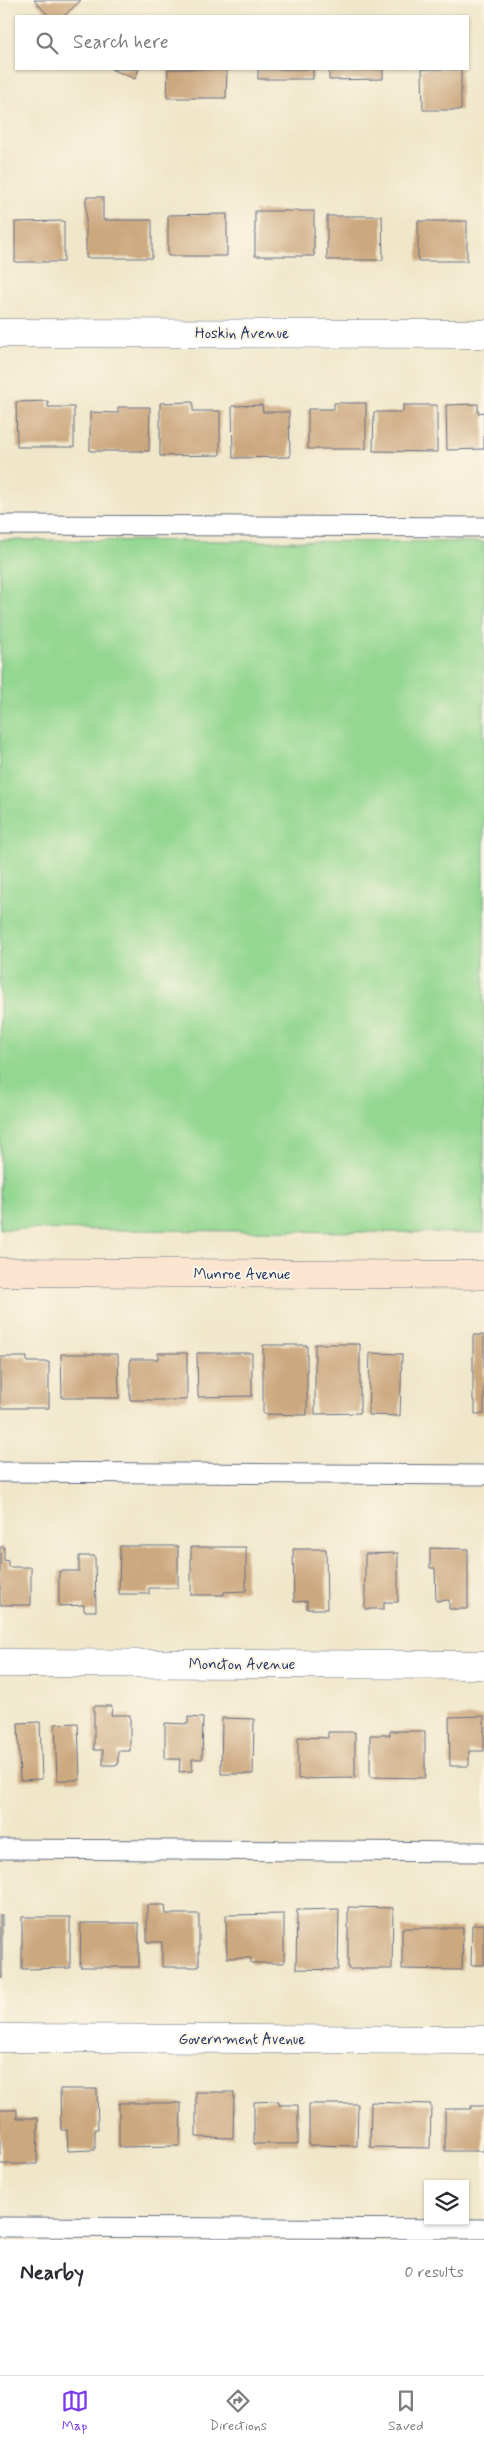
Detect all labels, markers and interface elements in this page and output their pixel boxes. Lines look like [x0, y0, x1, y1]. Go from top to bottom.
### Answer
search box [15, 15, 469, 70]
icon: search [33, 29, 61, 57]
text: Search here [73, 30, 169, 55]
street label: Hoskin Avenue [195, 324, 289, 344]
street label: Munroe Avenue [193, 1265, 291, 1285]
street label: Moncton Avenue [189, 1655, 296, 1675]
street label: Government Avenue [179, 2030, 305, 2050]
map controls [424, 2180, 469, 2225]
button: layers [424, 2180, 469, 2225]
text: Nearby [20, 2259, 84, 2287]
text: 0 results [404, 2262, 464, 2283]
tab: Map [61, 2387, 89, 2435]
tab: Directions [210, 2387, 267, 2435]
tab: Saved [388, 2387, 423, 2435]

